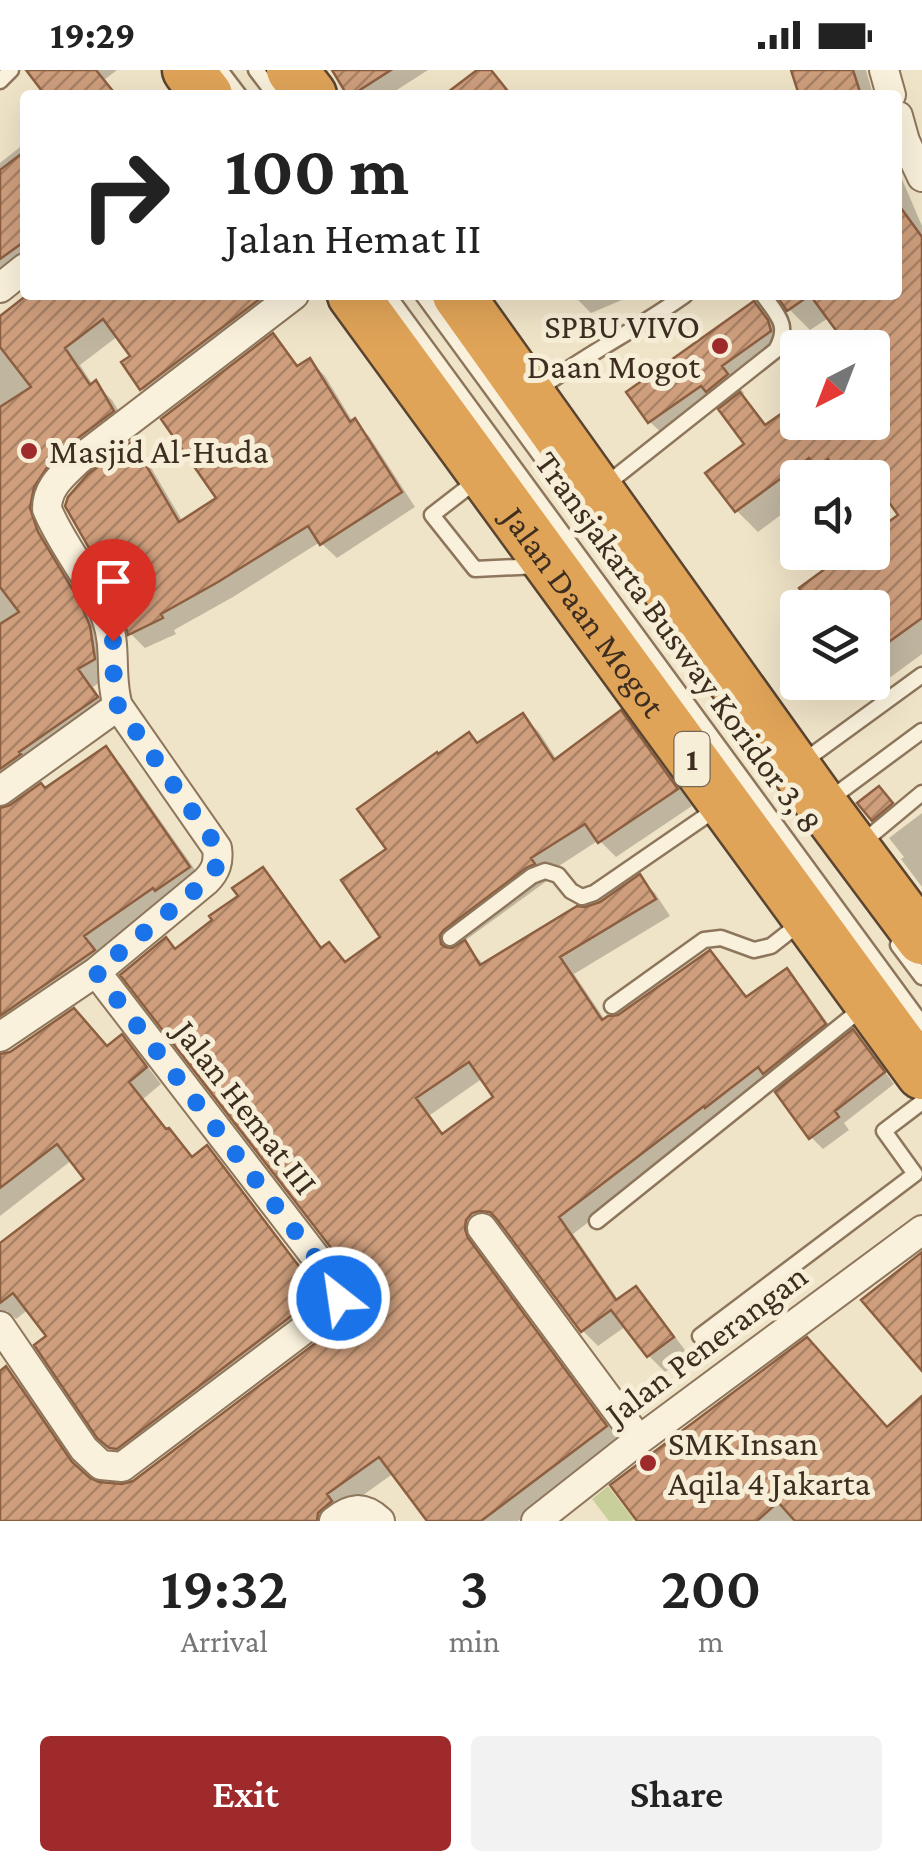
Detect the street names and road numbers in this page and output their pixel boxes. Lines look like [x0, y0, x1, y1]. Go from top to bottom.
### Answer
street label: Transjakarta Busway Koridor 3, 8 [527, 444, 830, 841]
street label: Jalan Daan Mogot [492, 497, 674, 725]
road number: 1 [674, 732, 710, 786]
street label: Jalan Hemat III [164, 1010, 326, 1202]
street label: Jalan Penerangan [595, 1256, 815, 1435]

